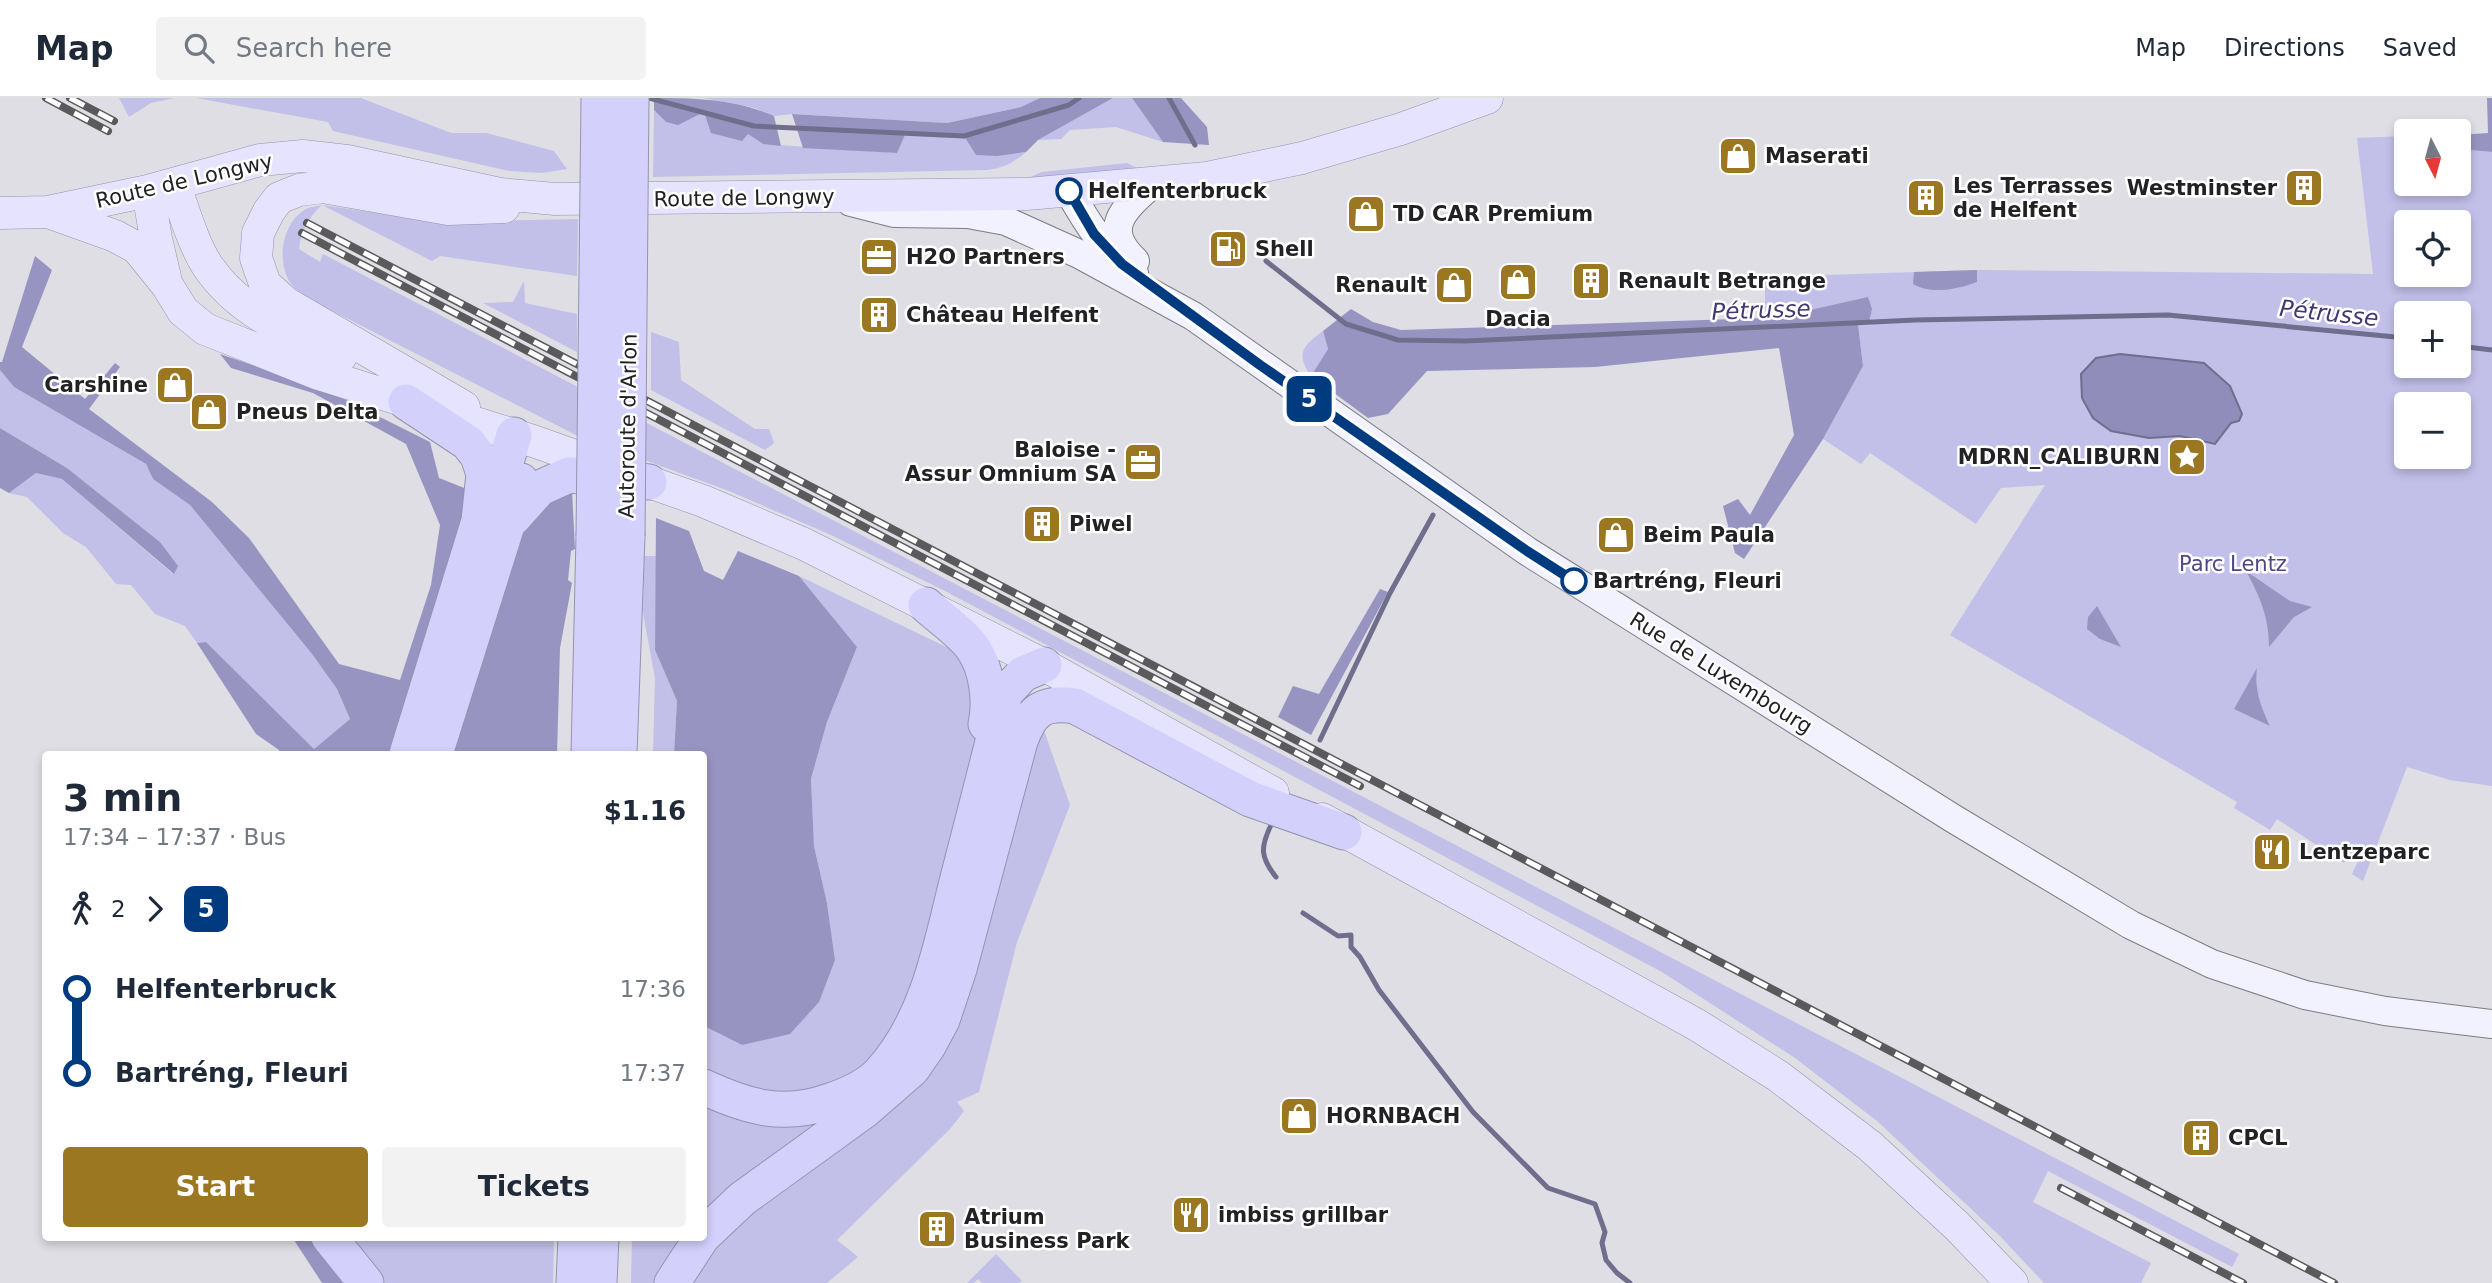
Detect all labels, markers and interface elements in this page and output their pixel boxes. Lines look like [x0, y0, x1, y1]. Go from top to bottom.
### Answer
search box [156, 17, 646, 80]
text: Map [35, 29, 114, 68]
icon: search [180, 29, 218, 67]
text: Search here [236, 33, 392, 63]
text: Map [2135, 34, 2186, 62]
text: Directions [2224, 34, 2345, 62]
text: Saved [2383, 34, 2457, 62]
north arrow [2394, 119, 2471, 196]
map controls [2394, 119, 2471, 469]
shop icon: Maserati [1717, 135, 1759, 177]
place label: Maserati [1765, 144, 1869, 168]
street label: Route de Longwy [93, 149, 275, 213]
building icon: Westminster [2283, 167, 2325, 209]
place label: Les Terrasses de Helfent [1953, 174, 2113, 222]
place label: Westminster [2127, 176, 2278, 200]
building icon: Les Terrasses de Helfent [1905, 177, 1947, 219]
marker: Helfenterbruck [1056, 178, 1082, 204]
place label: Helfenterbruck [1088, 179, 1268, 203]
street label: Route de Longwy [653, 184, 835, 212]
shop icon: TD CAR Premium [1345, 193, 1387, 235]
place label: TD CAR Premium [1393, 202, 1593, 226]
button: locate [2394, 210, 2471, 287]
fuel station icon: Shell [1207, 228, 1249, 270]
office icon: H2O Partners [858, 236, 900, 278]
place label: Shell [1255, 237, 1314, 261]
place label: H2O Partners [906, 245, 1065, 269]
building icon: Renault Betrange [1570, 260, 1612, 302]
shop icon: Dacia [1497, 261, 1539, 303]
shop icon: Renault [1433, 264, 1475, 306]
place label: Renault Betrange [1618, 269, 1826, 293]
place label: Renault [1335, 273, 1427, 297]
building icon: Château Helfent [858, 294, 900, 336]
water label: Pétrusse [1711, 295, 1811, 325]
water label: Pétrusse [2278, 295, 2380, 331]
button: + [2394, 301, 2471, 378]
place label: Château Helfent [906, 303, 1099, 327]
place label: Dacia [1485, 307, 1551, 331]
street label: Autoroute d'Arlon [614, 333, 642, 519]
shop icon: Carshine [154, 364, 196, 406]
place label: Carshine [44, 373, 148, 397]
line badge: 5 [1286, 376, 1332, 422]
text: 5 [1301, 385, 1317, 413]
shop icon: Pneus Delta [188, 391, 230, 433]
button: − [2394, 392, 2471, 469]
place label: Pneus Delta [236, 400, 378, 424]
place icon: MDRN_CALIBURN [2166, 436, 2208, 478]
place label: Baloise - Assur Omnium SA [905, 438, 1117, 486]
office icon: Baloise - Assur Omnium SA [1122, 441, 1164, 483]
place label: MDRN_CALIBURN [1958, 445, 2160, 469]
building icon: Piwel [1021, 503, 1063, 545]
place label: Piwel [1069, 512, 1132, 536]
shop icon: Beim Paula [1595, 514, 1637, 556]
place label: Beim Paula [1643, 523, 1775, 547]
park label: Parc Lentz [2179, 552, 2287, 576]
marker: Bartréng, Fleuri [1561, 568, 1587, 594]
place label: Bartréng, Fleuri [1593, 569, 1782, 593]
street label: Rue de Luxembourg [1625, 607, 1817, 739]
text: 3 min [63, 776, 182, 820]
text: $1.16 [604, 796, 686, 826]
text: 17:34 – 17:37 · Bus [63, 824, 286, 850]
restaurant icon: Lentzeparc [2251, 831, 2293, 873]
place label: Lentzeparc [2299, 840, 2430, 864]
icon: walk [63, 890, 101, 928]
icon: forward [136, 890, 174, 928]
text: 5 [198, 895, 214, 923]
text: 2 [111, 896, 126, 922]
text: Helfenterbruck [115, 974, 336, 1004]
text: 17:36 [620, 976, 686, 1002]
text: Bartréng, Fleuri [115, 1058, 349, 1088]
text: 17:37 [620, 1060, 686, 1086]
shop icon: HORNBACH [1278, 1095, 1320, 1137]
place label: HORNBACH [1326, 1104, 1460, 1128]
building icon: CPCL [2180, 1117, 2222, 1159]
place label: CPCL [2228, 1126, 2288, 1150]
button: Start [63, 1147, 368, 1227]
button: Tickets [382, 1147, 686, 1227]
restaurant icon: imbiss grillbar [1170, 1194, 1212, 1236]
place label: imbiss grillbar [1218, 1203, 1389, 1227]
place label: Atrium Business Park [964, 1205, 1131, 1253]
building icon: Atrium Business Park [916, 1208, 958, 1250]

